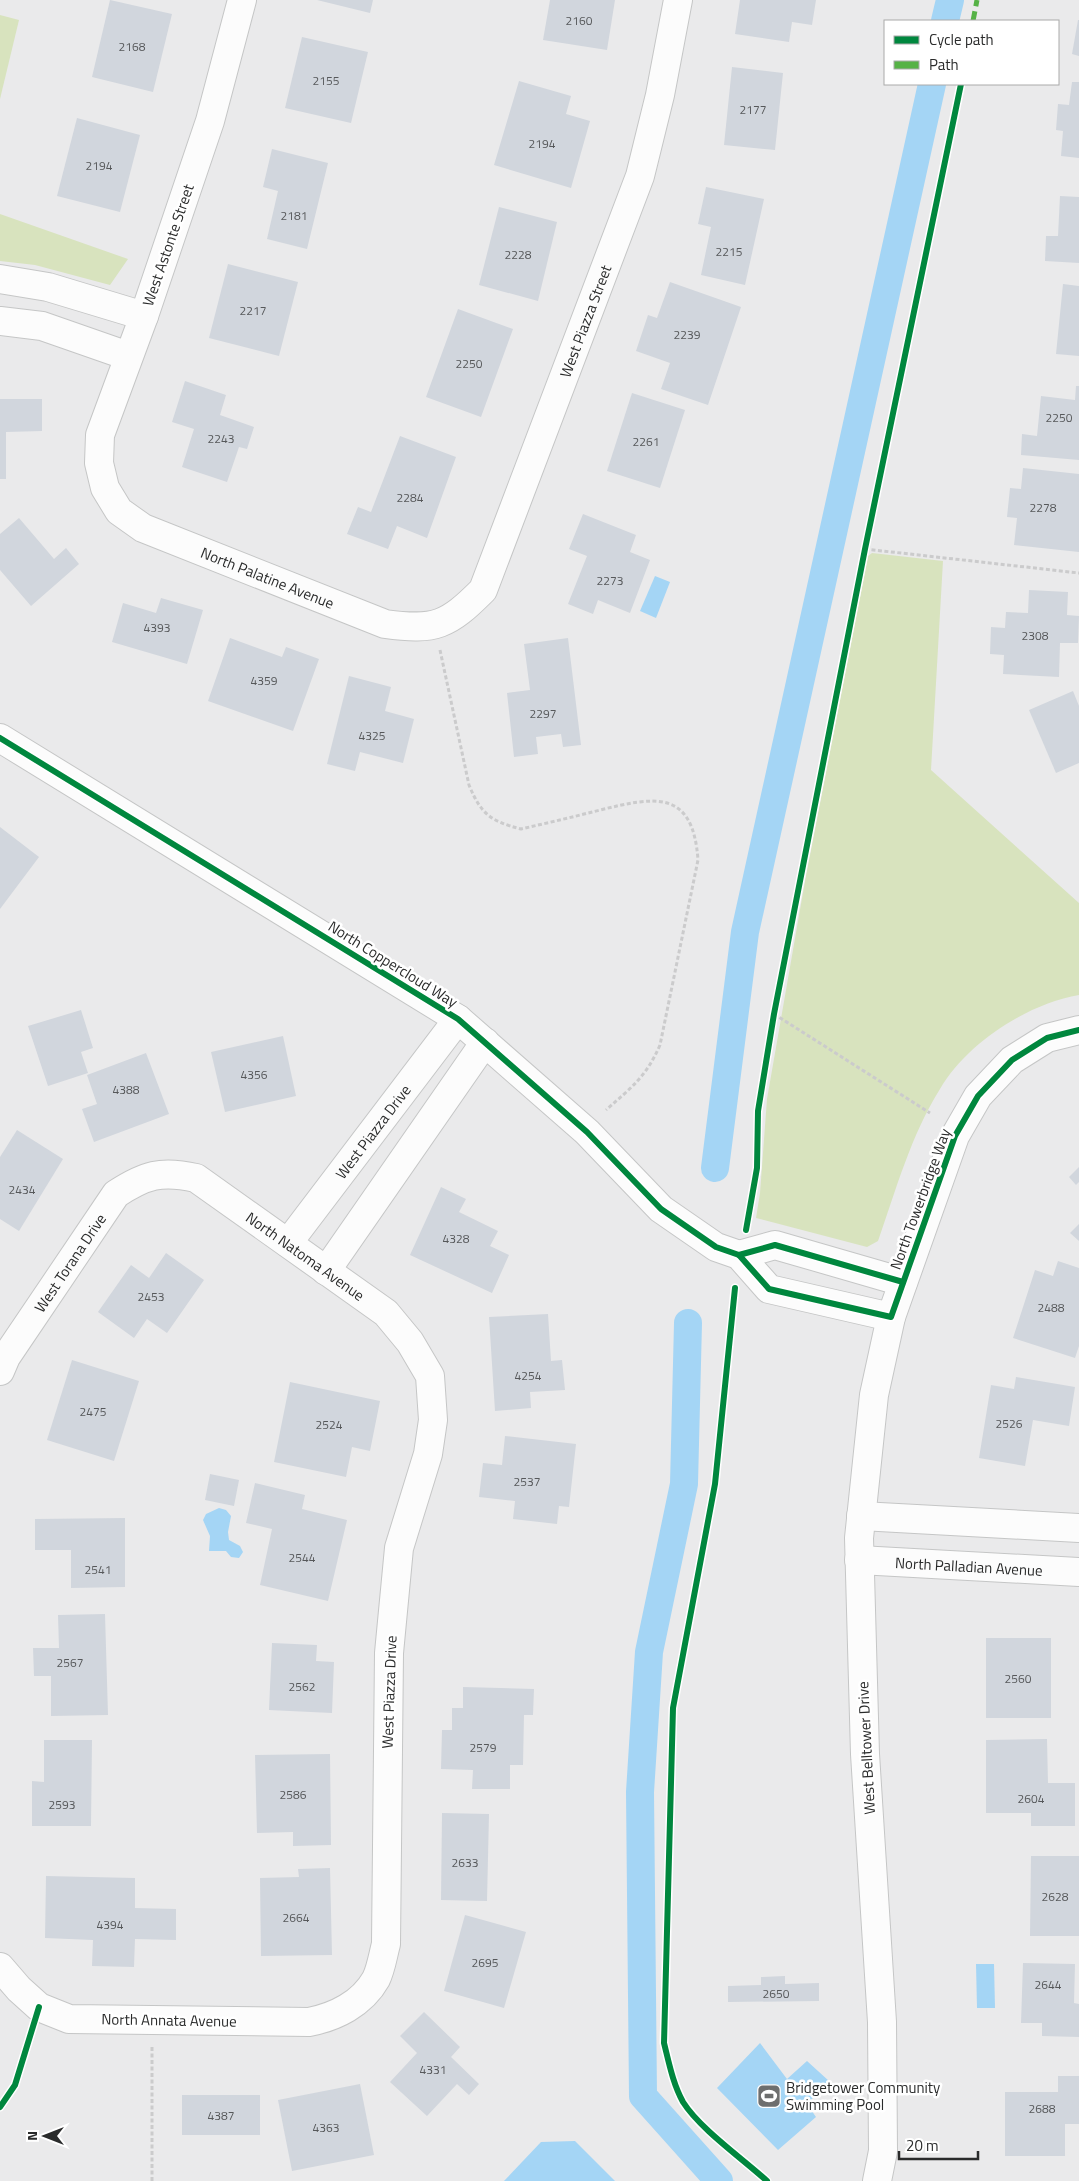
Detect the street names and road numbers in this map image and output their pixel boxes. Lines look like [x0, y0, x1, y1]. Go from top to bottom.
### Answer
street label: West Astonte Street [136, 180, 200, 309]
street label: West Piazza Street [553, 261, 617, 381]
street label: North Palatine Avenue [198, 541, 338, 614]
street label: North Coppercloud Way [324, 915, 462, 1013]
street label: West Piazza Drive [329, 1079, 416, 1184]
street label: North Towerbridge Way [884, 1125, 956, 1273]
street label: North Natoma Avenue [241, 1206, 370, 1306]
street label: West Torana Drive [28, 1209, 111, 1317]
street label: North Palladian Avenue [894, 1550, 1043, 1581]
street label: West Piazza Drive [376, 1635, 402, 1749]
street label: West Belltower Drive [851, 1681, 881, 1815]
street label: North Annata Avenue [101, 2007, 237, 2033]

